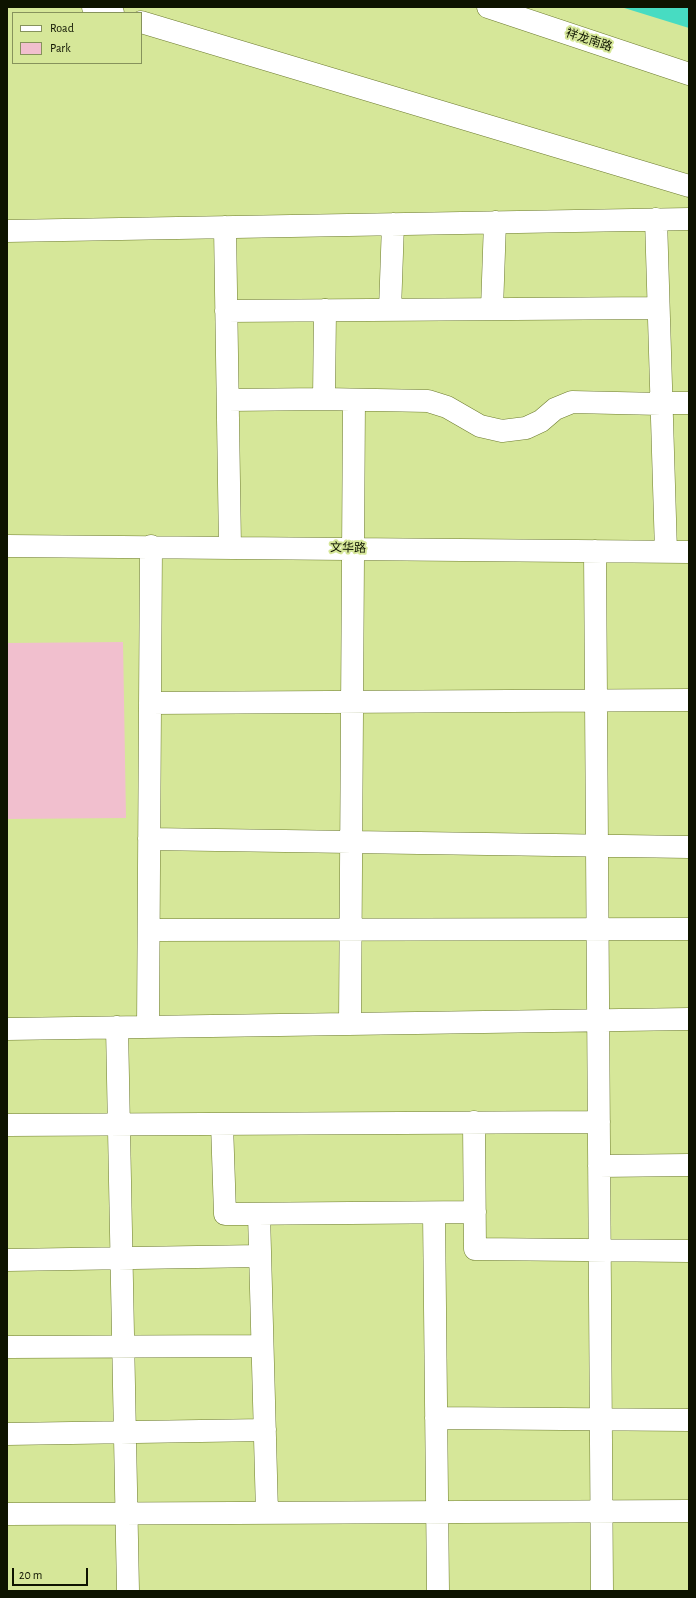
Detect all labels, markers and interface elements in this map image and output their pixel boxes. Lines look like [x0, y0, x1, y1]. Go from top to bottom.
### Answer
legend [12, 12, 142, 64]
text: Road [50, 22, 74, 34]
street label: 祥龙南路 [564, 26, 614, 54]
text: Park [50, 42, 71, 54]
street label: 文华路 [330, 540, 366, 556]
scale bar [14, 1560, 90, 1586]
text: 20 m [19, 1569, 42, 1581]

